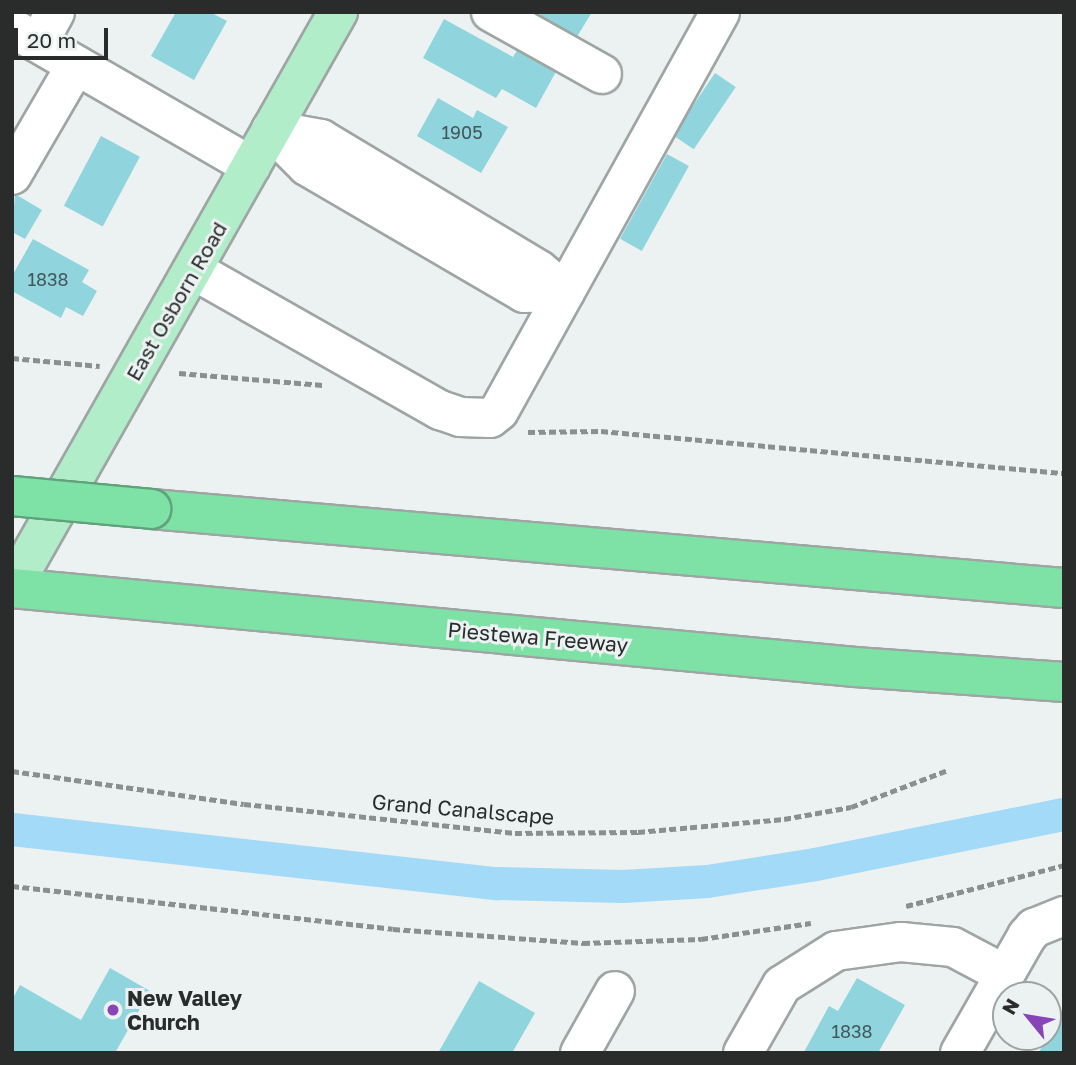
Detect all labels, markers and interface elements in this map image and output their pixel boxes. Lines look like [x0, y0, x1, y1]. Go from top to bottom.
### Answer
scale bar [18, 14, 112, 58]
text: 20 m [27, 27, 76, 53]
house number: 1905 [441, 121, 483, 143]
street label: East Osborn Road [120, 217, 232, 385]
house number: 1838 [27, 268, 69, 290]
street label: Piestewa Freeway [447, 617, 629, 657]
street label: Grand Canalscape [371, 788, 555, 830]
north arrow [992, 981, 1062, 1051]
place label: New Valley Church [127, 985, 242, 1035]
text: N [997, 994, 1024, 1018]
marker: New Valley Church [105, 1002, 121, 1018]
house number: 1838 [831, 1020, 873, 1042]

